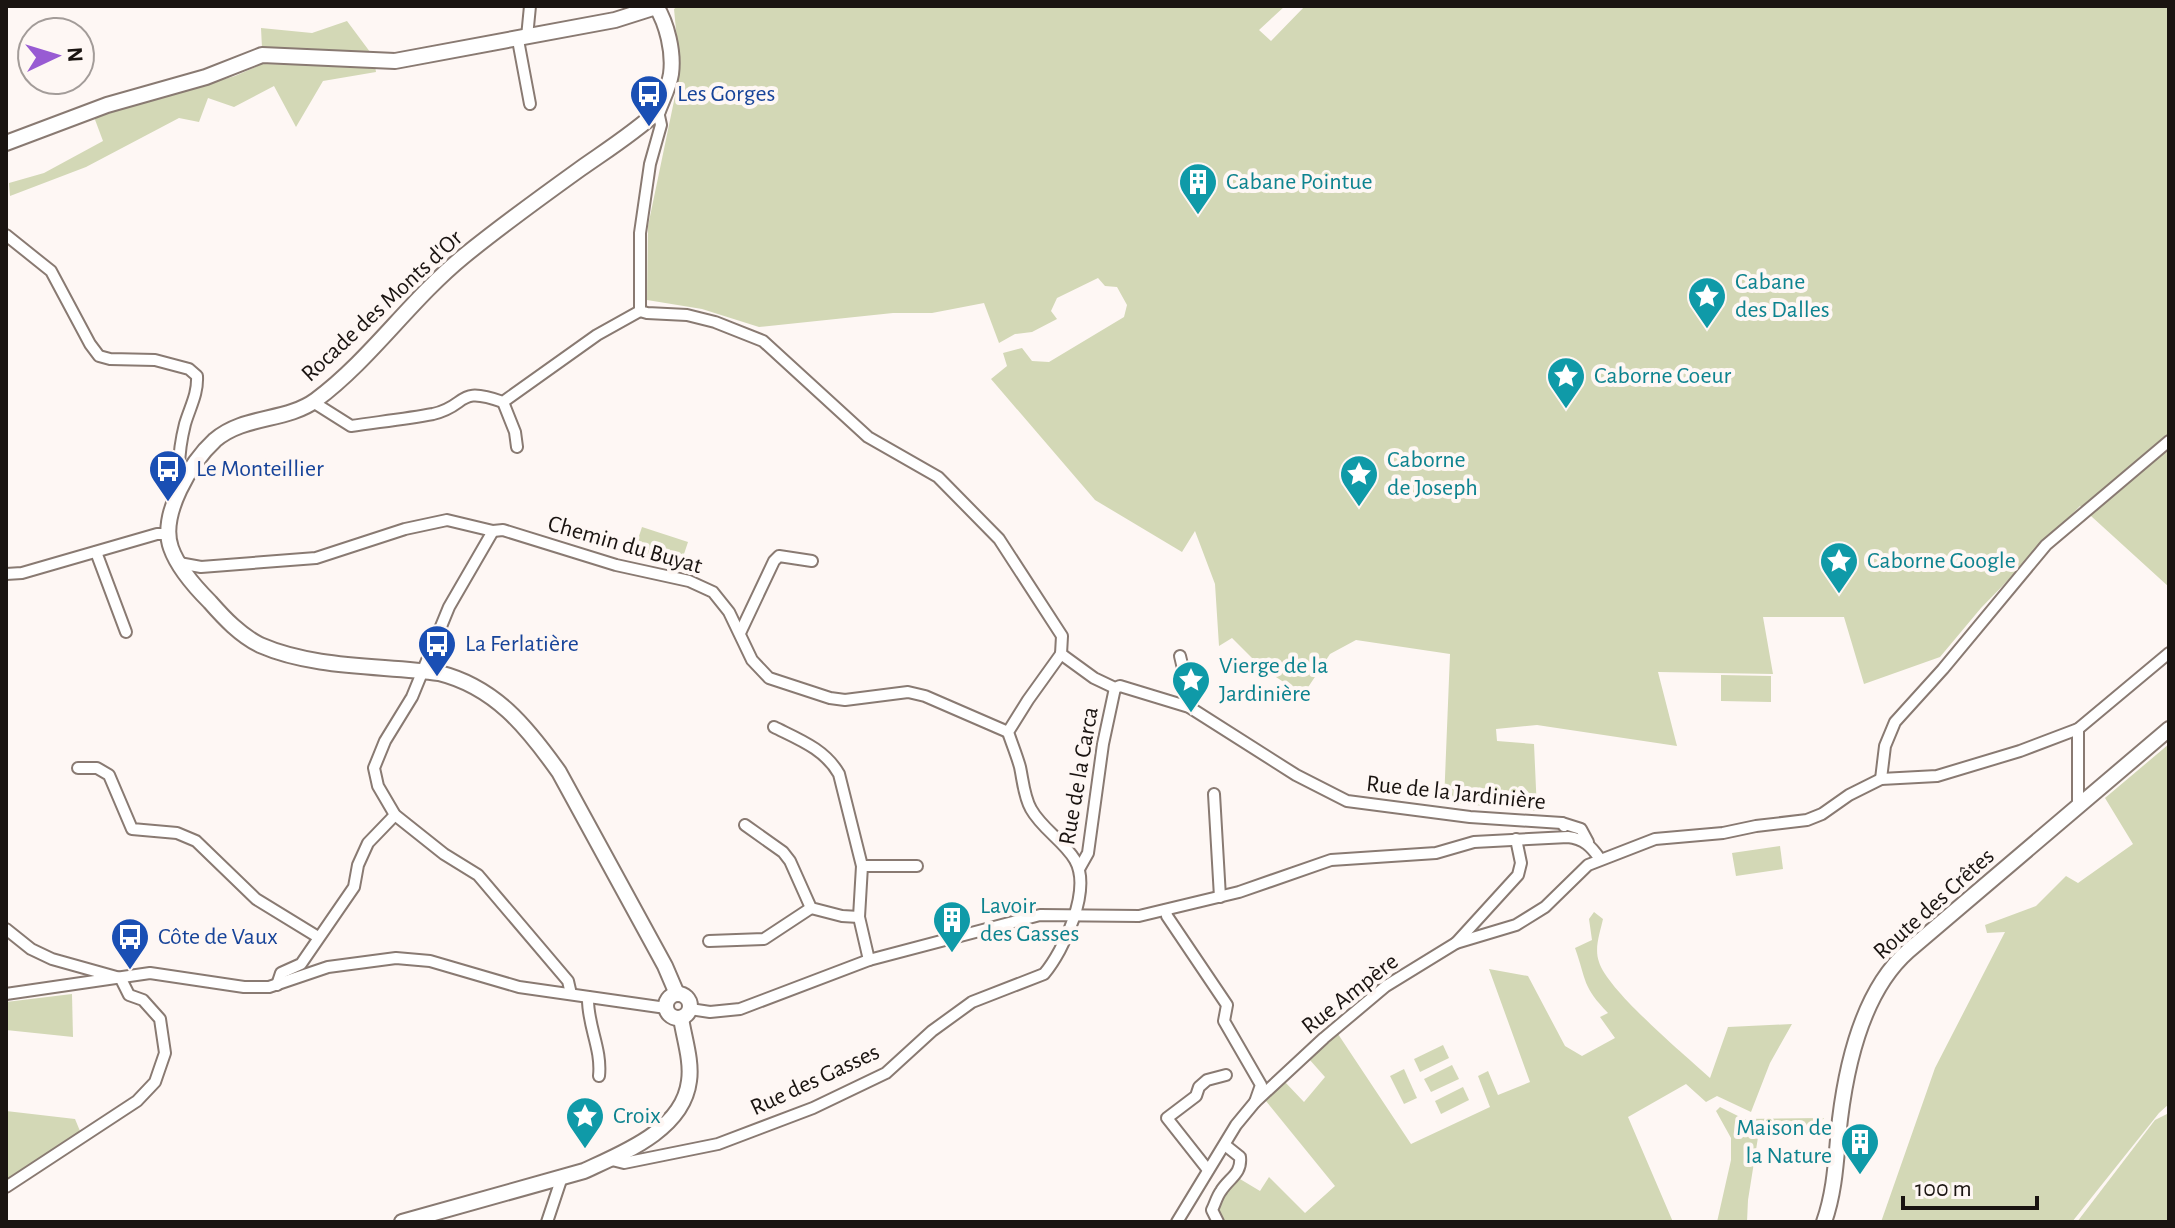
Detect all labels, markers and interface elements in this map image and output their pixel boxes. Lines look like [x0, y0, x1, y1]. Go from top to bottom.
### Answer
north arrow [16, 16, 96, 96]
text: N [63, 46, 86, 63]
bus stop icon: Les Gorges [628, 73, 670, 128]
place label: Les Gorges [677, 82, 775, 106]
building icon: Cabane Pointue [1177, 161, 1219, 216]
place label: Cabane Pointue [1226, 170, 1373, 194]
street label: Rocade des Monts d'Or [297, 225, 467, 386]
place label: Cabane des Dalles [1735, 270, 1830, 322]
place icon: Cabane des Dalles [1686, 275, 1728, 330]
place icon: Caborne Coeur [1545, 355, 1587, 410]
place label: Caborne Coeur [1594, 364, 1731, 388]
bus stop icon: Le Monteillier [147, 448, 189, 503]
place label: Caborne de Joseph [1387, 448, 1478, 500]
place icon: Caborne de Joseph [1338, 453, 1380, 508]
place label: Le Monteillier [196, 457, 324, 481]
street label: Chemin du Buyat [545, 511, 705, 579]
place icon: Caborne Google [1818, 540, 1860, 595]
place label: Caborne Google [1867, 549, 2016, 573]
bus stop icon: La Ferlatière [416, 623, 458, 678]
place label: La Ferlatière [465, 632, 579, 656]
place label: Vierge de la Jardinière [1219, 654, 1328, 706]
place icon: Vierge de la Jardinière [1170, 659, 1212, 714]
street label: Rue de la Carca [1055, 705, 1103, 847]
street label: Rue de la Jardinière [1365, 772, 1547, 814]
street label: Route des Crêtes [1869, 844, 1999, 964]
place label: Lavoir des Gasses [980, 894, 1079, 946]
building icon: Lavoir des Gasses [931, 899, 973, 954]
bus stop icon: Côte de Vaux [109, 916, 151, 971]
place label: Côte de Vaux [158, 925, 278, 949]
street label: Rue Ampère [1297, 949, 1403, 1039]
street label: Rue des Gasses [747, 1040, 883, 1120]
place icon: Croix [564, 1095, 606, 1150]
place label: Croix [613, 1104, 661, 1128]
place label: Maison de la Nature [1736, 1116, 1832, 1168]
building icon: Maison de la Nature [1839, 1121, 1881, 1176]
scale bar [1903, 1160, 2037, 1210]
text: 100 m [1915, 1177, 1972, 1201]

